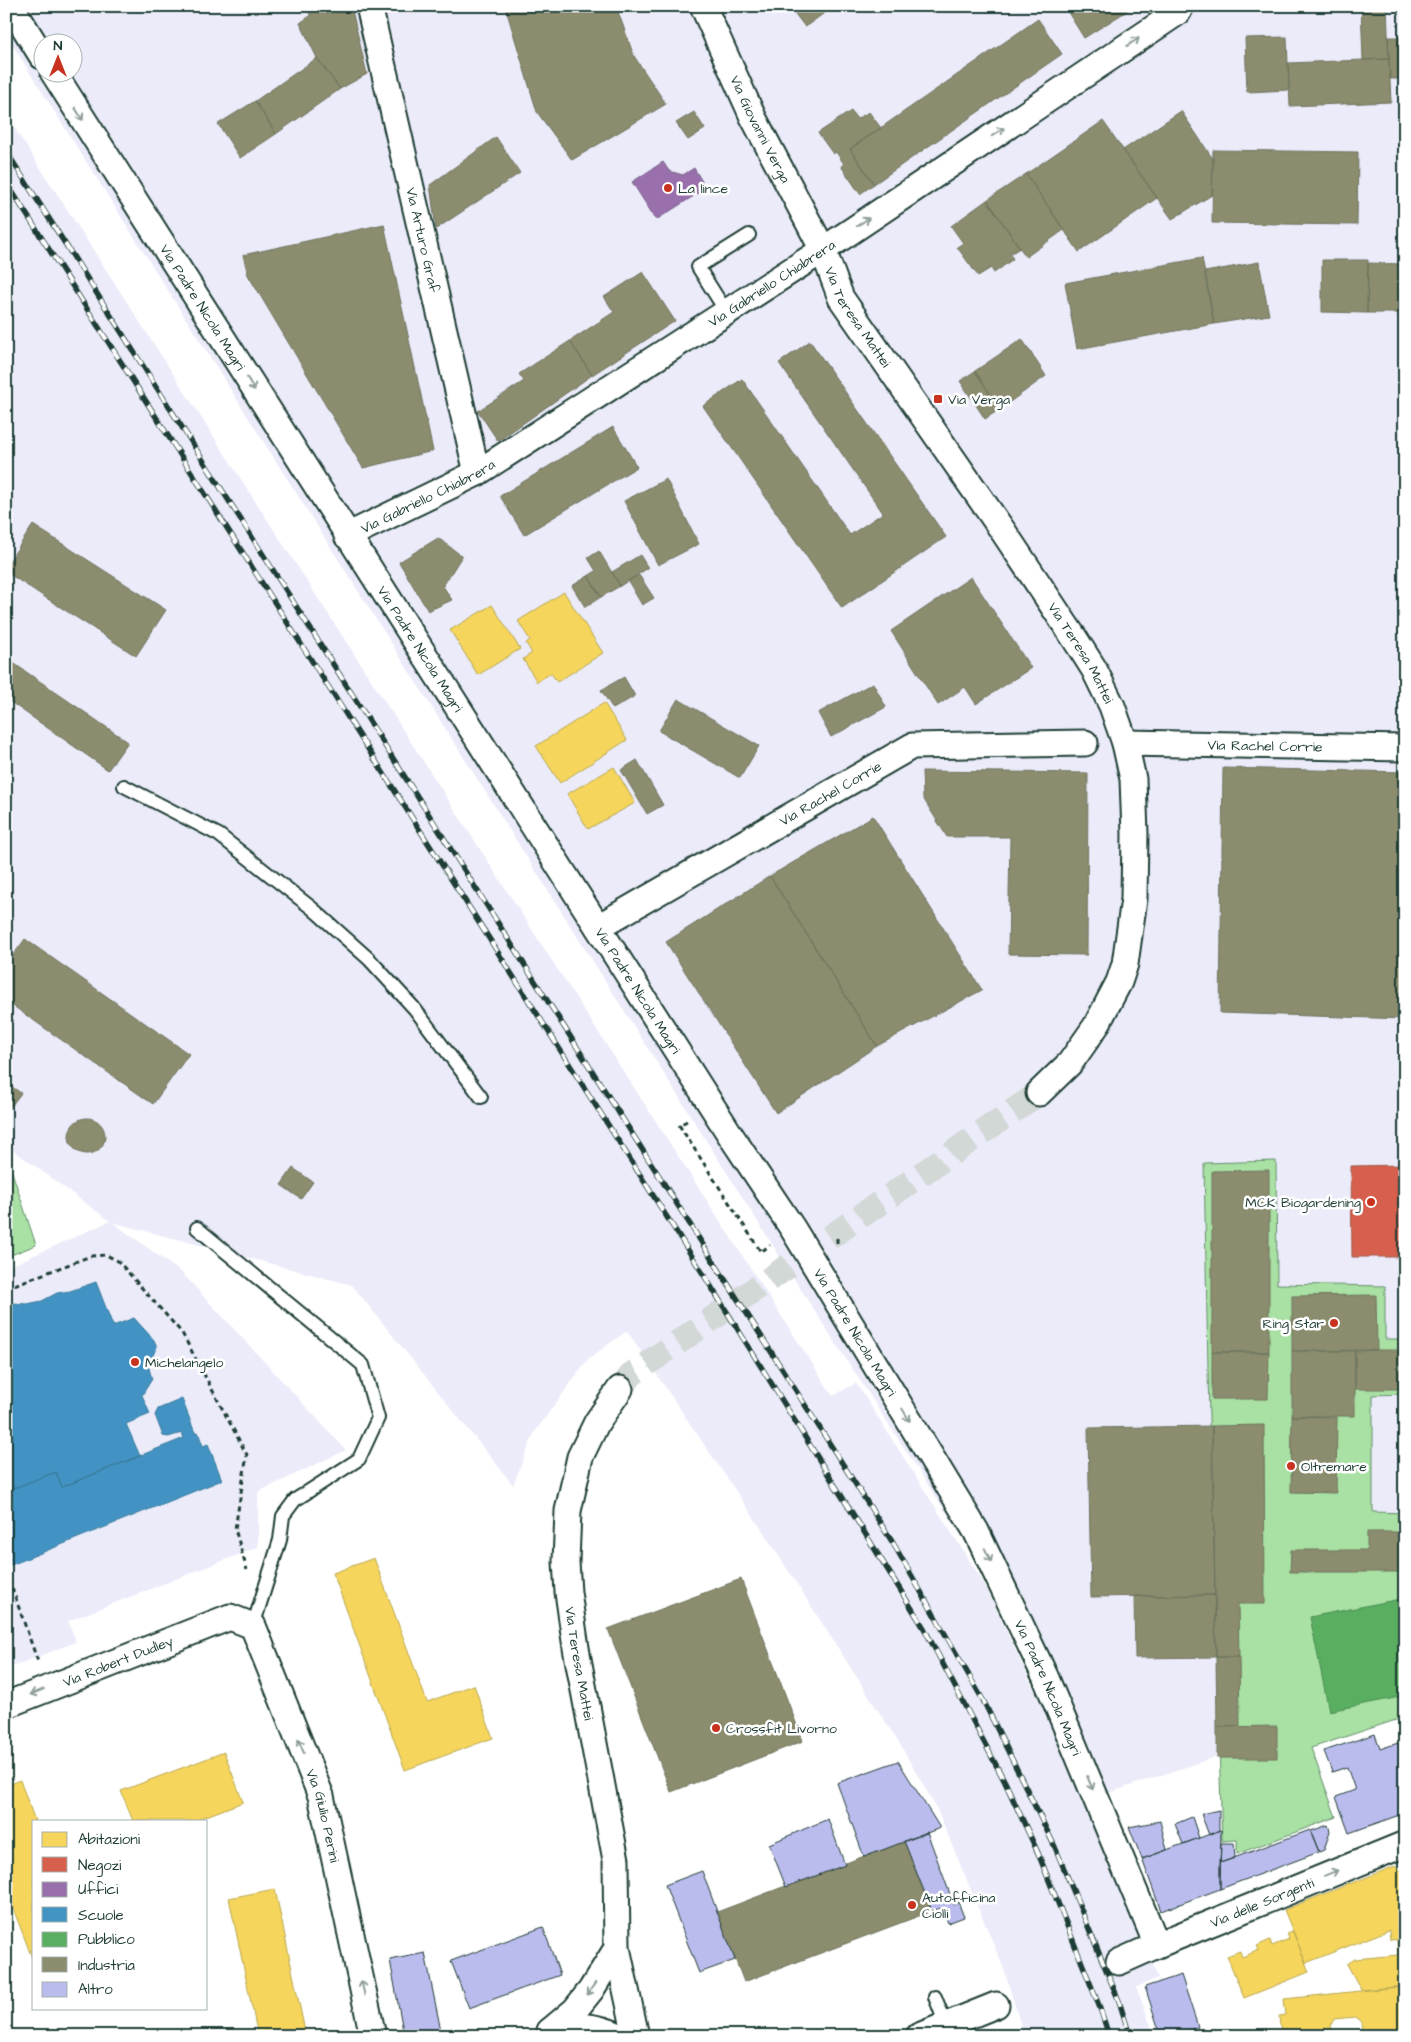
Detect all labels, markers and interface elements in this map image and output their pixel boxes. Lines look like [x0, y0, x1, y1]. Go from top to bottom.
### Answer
north arrow [32, 32, 82, 82]
text: N [54, 36, 63, 56]
one-way arrow [1126, 37, 1140, 47]
street label: Via Giovanni Verga [725, 73, 795, 187]
one-way arrow [74, 106, 84, 120]
one-way arrow [991, 127, 1005, 137]
place label: La lince [678, 179, 729, 199]
marker: La lince [662, 182, 674, 194]
street label: Via Arturo Graf [400, 186, 444, 295]
one-way arrow [856, 217, 870, 227]
street label: Via Gabriello Chiabrera [705, 235, 840, 332]
street label: Via Padre Nicola Magri [154, 241, 250, 375]
street label: Via Teresa Mattei [819, 264, 895, 372]
one-way arrow [246, 376, 256, 390]
place label: Via Verga [948, 390, 1010, 410]
marker: Via Verga [932, 393, 944, 405]
street label: Via Gabriello Chiabrera [358, 455, 499, 539]
street label: Via Padre Nicola Magri [372, 582, 467, 716]
street label: Via Teresa Mattei [1042, 599, 1118, 707]
street label: Via Rachel Corrie [1207, 735, 1323, 758]
street label: Via Rachel Corrie [776, 756, 886, 831]
street label: Via Padre Nicola Magri [590, 924, 685, 1058]
place label: MCK Biogardening [1245, 1193, 1361, 1213]
marker: MCK Biogardening [1365, 1196, 1377, 1208]
street label: Via Padre Nicola Magri [808, 1265, 901, 1400]
place label: Ring Star [1263, 1314, 1324, 1334]
marker: Ring Star [1328, 1317, 1340, 1329]
place label: Michelangelo [145, 1353, 223, 1373]
marker: Michelangelo [129, 1356, 141, 1368]
one-way arrow [902, 1407, 912, 1421]
place label: Oltremare [1301, 1457, 1367, 1477]
marker: Oltremare [1285, 1460, 1297, 1472]
one-way arrow [983, 1548, 993, 1563]
street label: Via Teresa Mattei [559, 1606, 598, 1722]
street label: Via Padre Nicola Magri [1009, 1617, 1086, 1759]
street label: Via Robert Dudley [60, 1631, 176, 1693]
one-way arrow [30, 1689, 45, 1698]
place label: Crossfit Livorno [726, 1719, 837, 1739]
marker: Crossfit Livorno [710, 1722, 722, 1734]
one-way arrow [296, 1739, 305, 1755]
street label: Via Giulio Perini [300, 1766, 344, 1864]
one-way arrow [1086, 1775, 1096, 1790]
legend [32, 1820, 208, 2010]
text: Abitazioni [78, 1829, 141, 1850]
text: Negozi [78, 1855, 122, 1877]
one-way arrow [1324, 1868, 1339, 1877]
street label: Via delle Sorgenti [1208, 1873, 1317, 1933]
text: Uffici [78, 1879, 119, 1900]
place label: Autofficina Ciolli [922, 1888, 995, 1924]
marker: Autofficina Ciolli [906, 1899, 918, 1911]
text: Scuole [78, 1905, 124, 1926]
text: Pubblico [78, 1929, 135, 1950]
text: Industria [78, 1955, 135, 1976]
text: Altro [78, 1979, 113, 2000]
one-way arrow [358, 1981, 367, 1997]
one-way arrow [586, 1982, 596, 1996]

